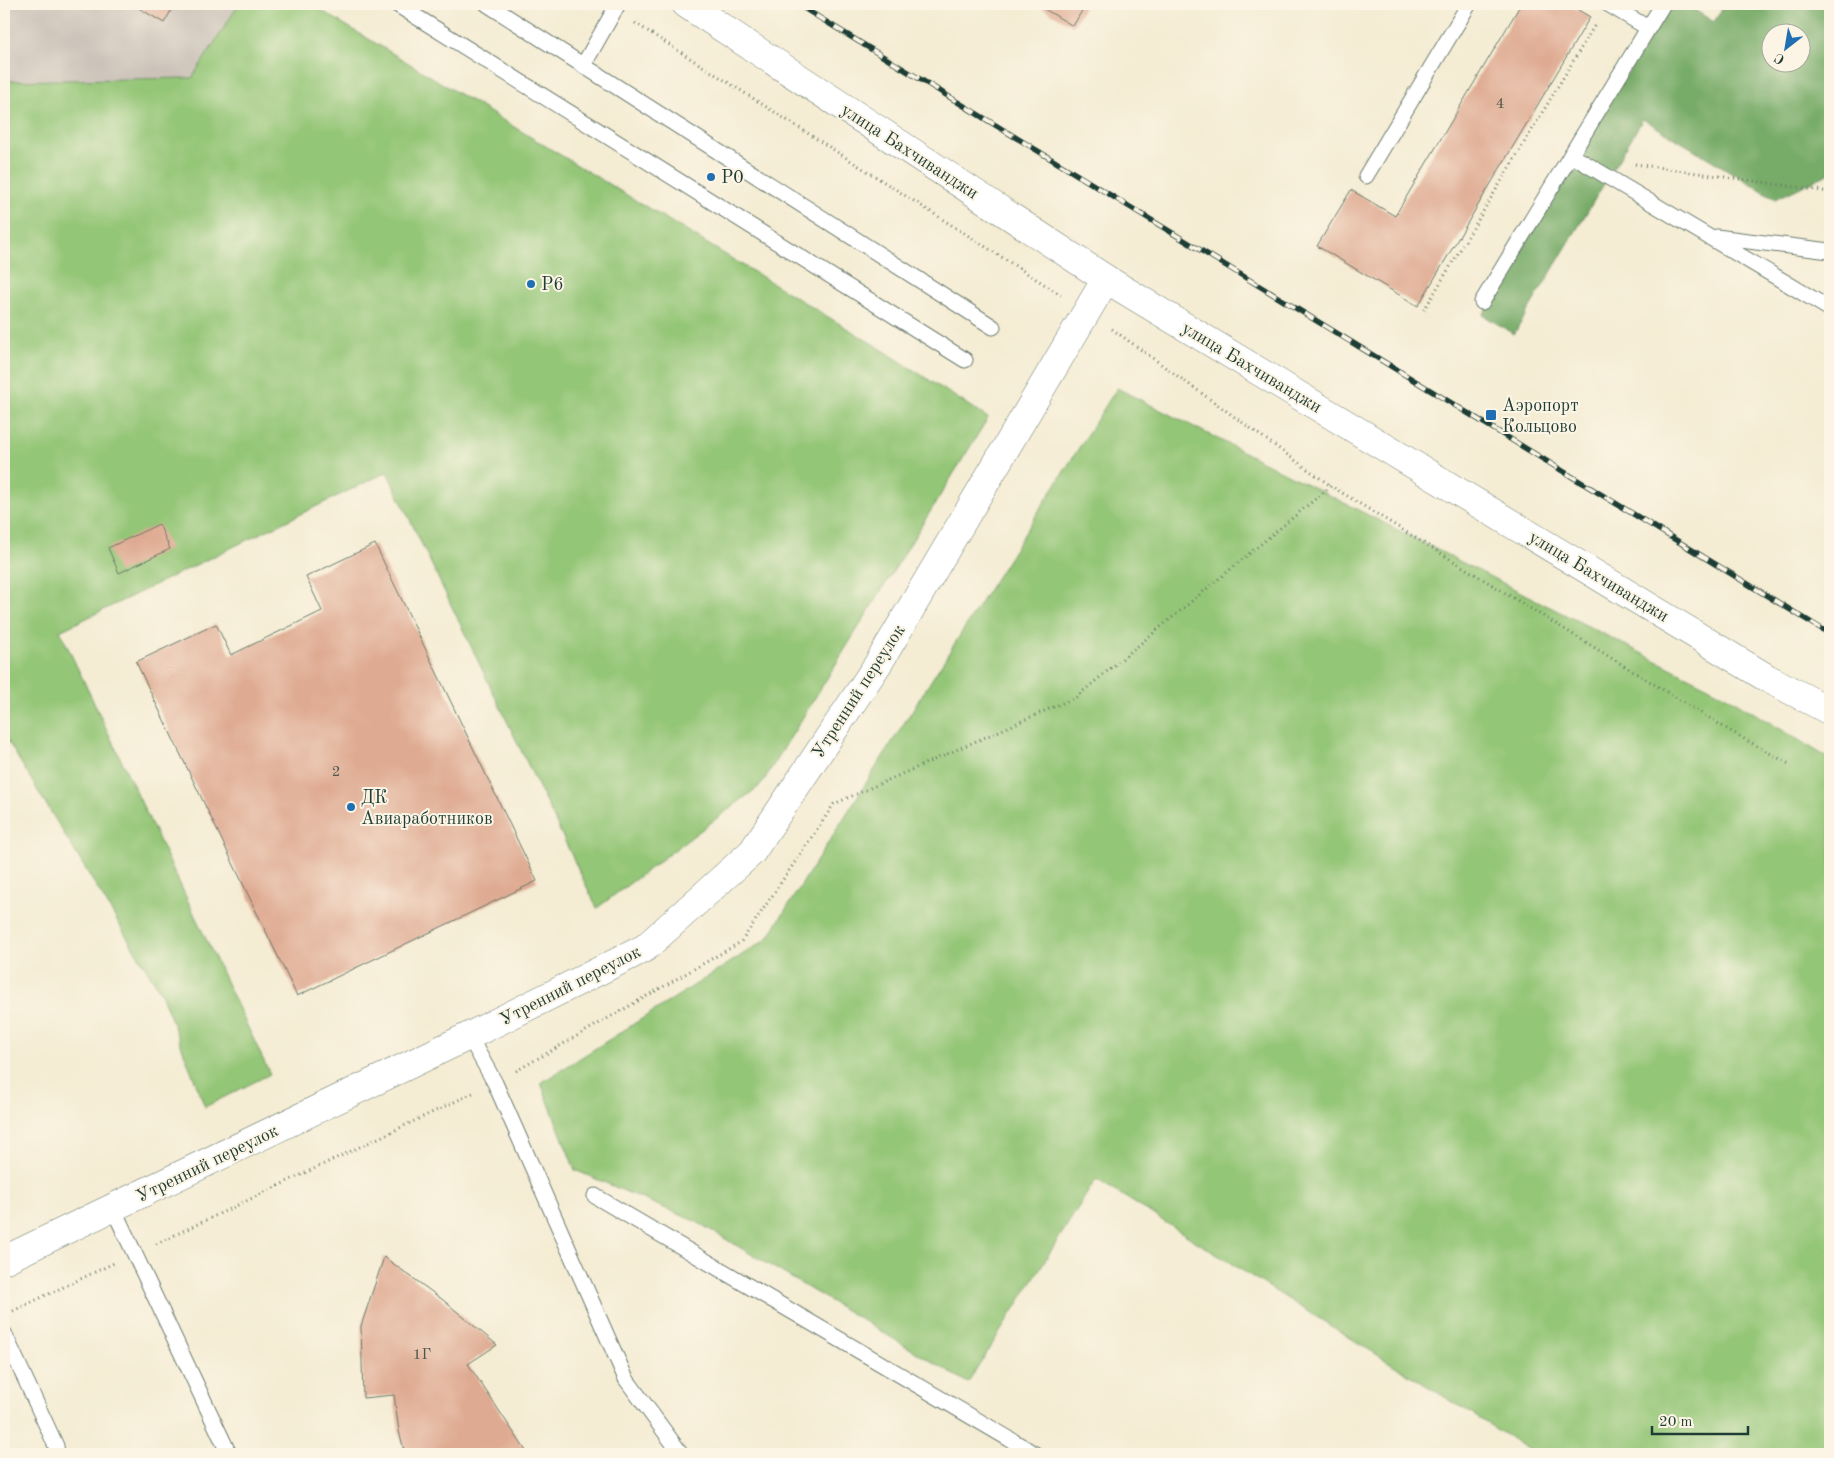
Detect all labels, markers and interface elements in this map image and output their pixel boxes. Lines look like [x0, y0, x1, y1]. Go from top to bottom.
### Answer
north arrow [1762, 22, 1812, 72]
text: С [1772, 50, 1787, 67]
house number: 4 [1496, 97, 1504, 112]
street label: улица Бахчиванджи [838, 101, 981, 203]
place label: P0 [721, 169, 744, 187]
marker: P0 [705, 171, 717, 183]
place label: P6 [541, 276, 564, 294]
marker: P6 [525, 278, 537, 290]
street label: улица Бахчиванджи [1178, 319, 1325, 417]
place label: Аэропорт Кольцово [1502, 397, 1579, 436]
marker: Аэропорт Кольцово [1484, 408, 1498, 422]
street label: улица Бахчиванджи [1525, 528, 1672, 626]
street label: Утренний переулок [809, 621, 909, 762]
house number: 2 [332, 765, 340, 780]
place label: ДК Авиаработников [361, 789, 493, 828]
marker: ДК Авиаработников [345, 801, 357, 813]
street label: Утренний переулок [497, 943, 644, 1029]
street label: Утренний переулок [134, 1122, 281, 1206]
house number: 1Г [413, 1348, 431, 1363]
scale bar [1652, 1403, 1748, 1435]
text: 20 m [1659, 1415, 1693, 1430]

